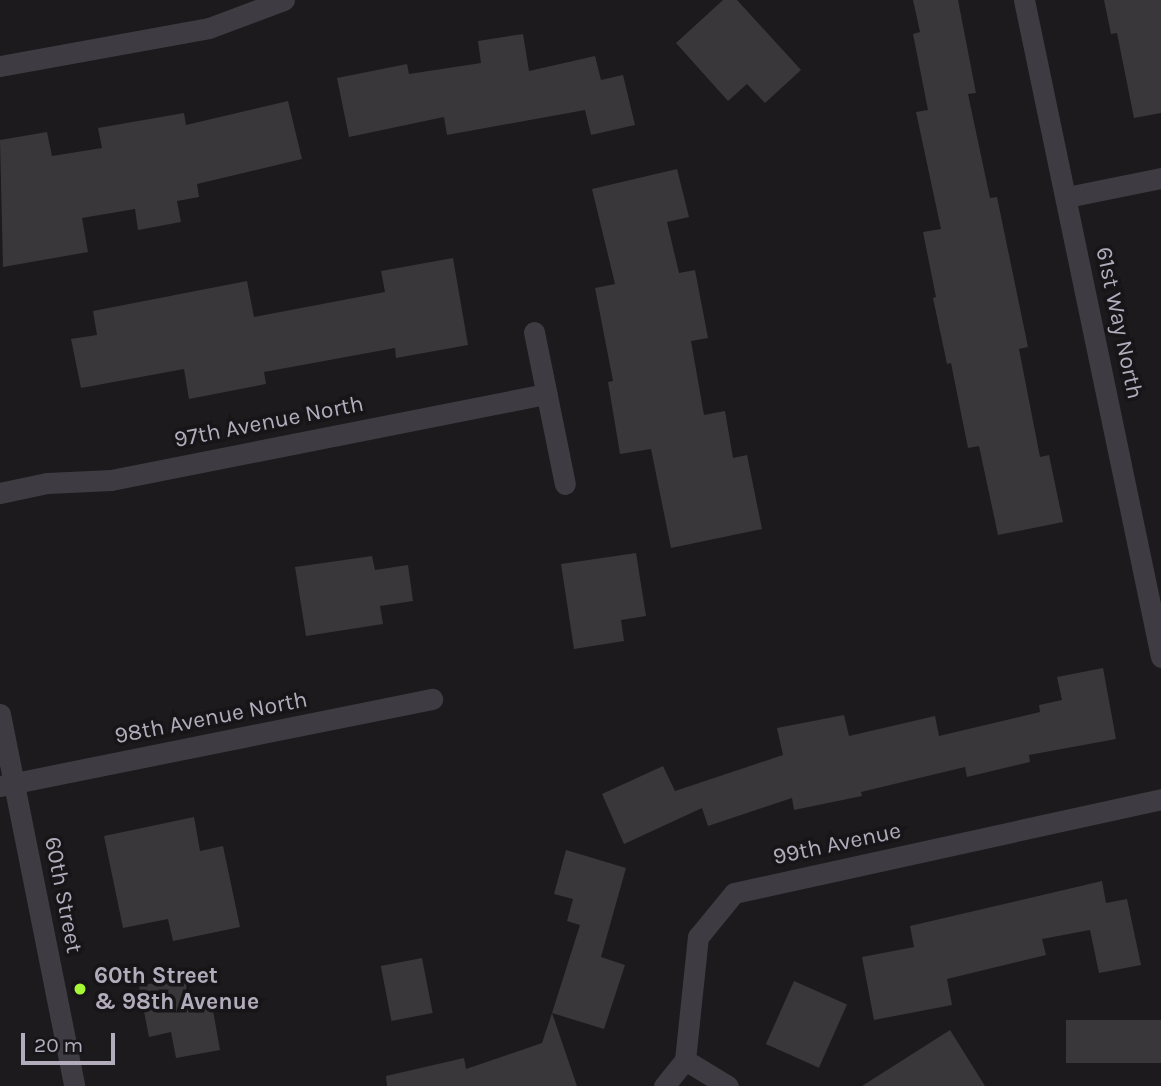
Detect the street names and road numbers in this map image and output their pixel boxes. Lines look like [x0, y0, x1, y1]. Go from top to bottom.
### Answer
street label: 61st Way North [1089, 244, 1149, 402]
street label: 97th Avenue North [172, 390, 366, 454]
street label: 98th Avenue North [112, 686, 310, 750]
street label: 99th Avenue [770, 817, 904, 871]
street label: 60th Street [38, 834, 88, 956]

